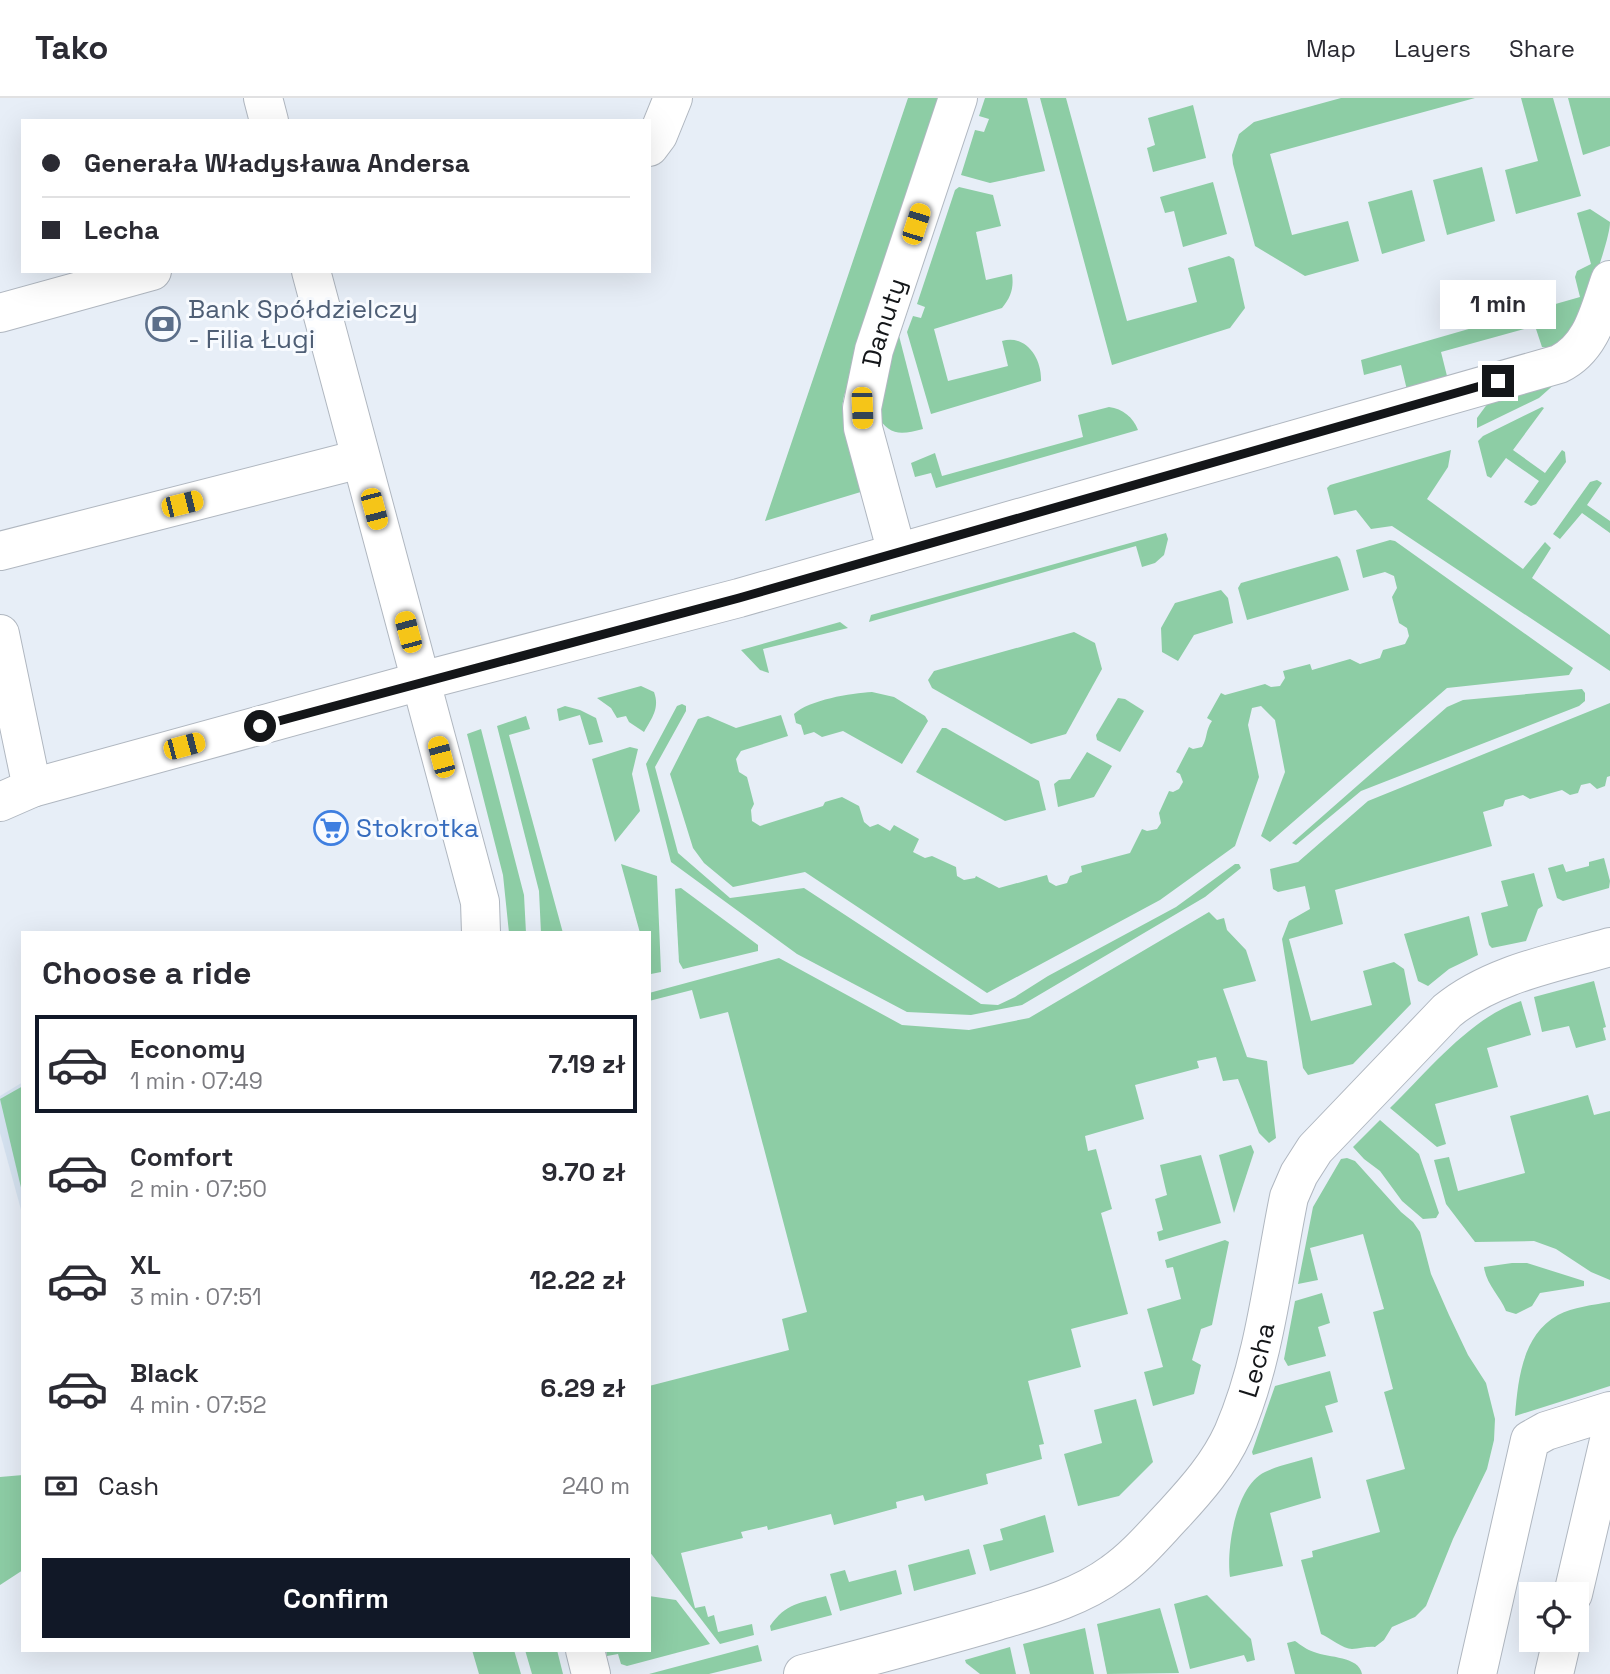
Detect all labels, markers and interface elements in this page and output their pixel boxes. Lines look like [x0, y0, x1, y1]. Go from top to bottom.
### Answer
text: Tako [35, 27, 108, 69]
text: Map [1306, 33, 1356, 64]
text: Layers [1394, 33, 1471, 64]
text: Share [1509, 33, 1575, 64]
text: Generała Władysława Andersa [84, 146, 470, 180]
car [900, 201, 933, 247]
text: Lecha [84, 213, 159, 247]
street label: Danuty [854, 273, 914, 370]
callout: 1 min [1440, 280, 1556, 328]
text: 1 min [1470, 289, 1526, 319]
place label: Bank Spółdzielczy - Filia Ługi [188, 292, 418, 356]
bank icon: Bank Spółdzielczy - Filia Ługi [144, 305, 182, 343]
route end [1482, 365, 1514, 397]
car [851, 387, 874, 429]
car [359, 486, 390, 532]
car [160, 489, 205, 519]
car [393, 609, 424, 655]
route start [244, 710, 276, 742]
car [161, 730, 208, 762]
car [426, 734, 457, 780]
supermarket icon: Stokrotka [312, 809, 350, 847]
place label: Stokrotka [356, 811, 479, 845]
text: Choose a ride [42, 953, 252, 993]
text: Economy [130, 1032, 246, 1066]
icon: car [46, 1033, 109, 1096]
text: 7.19 zł [548, 1047, 626, 1081]
text: 1 min · 07:49 [130, 1066, 263, 1096]
text: Comfort [130, 1140, 233, 1174]
icon: car [46, 1141, 109, 1204]
text: 9.70 zł [541, 1155, 626, 1189]
text: 2 min · 07:50 [130, 1174, 267, 1204]
text: XL [130, 1248, 161, 1282]
icon: car [46, 1249, 109, 1312]
text: 12.22 zł [529, 1263, 626, 1297]
text: 3 min · 07:51 [130, 1282, 262, 1312]
street label: Lecha [1231, 1319, 1282, 1402]
text: Black [130, 1356, 199, 1390]
icon: car [46, 1357, 109, 1420]
text: 6.29 zł [540, 1371, 626, 1405]
text: 4 min · 07:52 [130, 1390, 267, 1420]
icon: cash [42, 1467, 80, 1505]
text: Cash [98, 1469, 159, 1503]
text: 240 m [562, 1471, 630, 1501]
button: Confirm [42, 1558, 630, 1638]
map controls [1519, 1582, 1589, 1652]
button: locate [1519, 1582, 1589, 1652]

